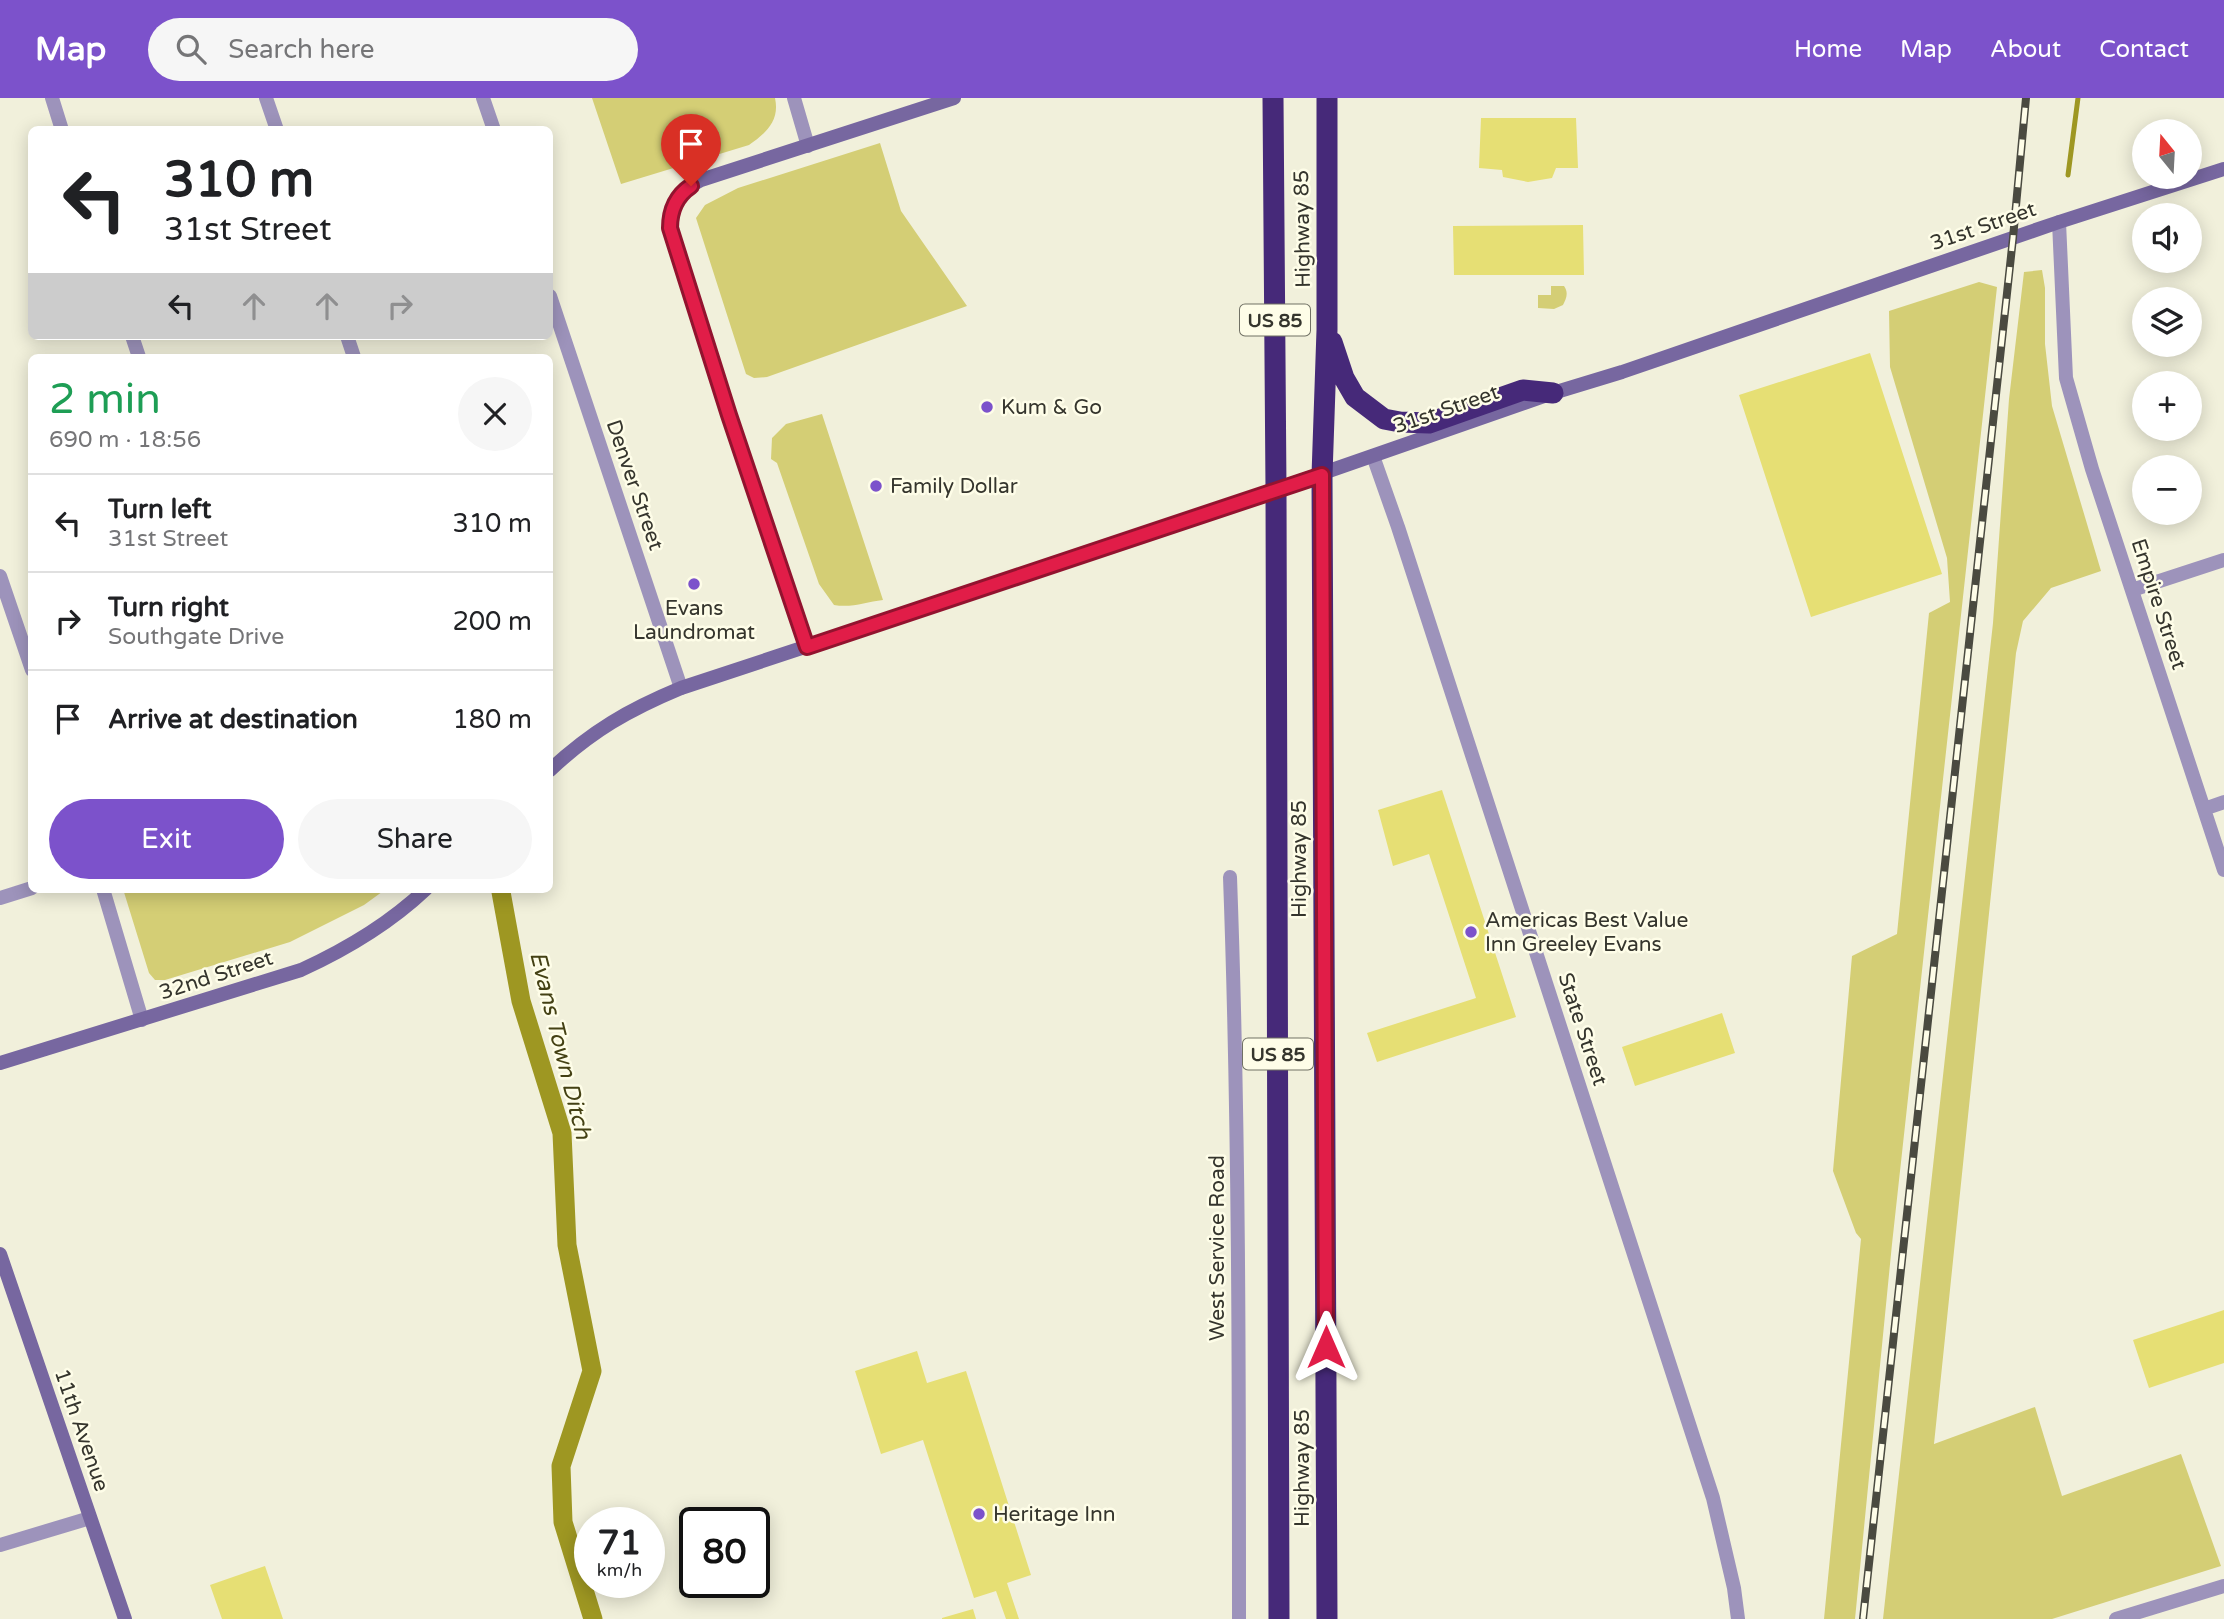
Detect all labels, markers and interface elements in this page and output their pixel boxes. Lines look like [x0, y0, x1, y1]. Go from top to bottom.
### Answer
search box [148, 18, 638, 81]
text: Map [35, 30, 106, 69]
icon: search [172, 30, 210, 68]
text: Search here [228, 34, 374, 65]
text: Home [1794, 35, 1862, 64]
text: Map [1900, 35, 1952, 64]
text: About [1990, 35, 2061, 64]
text: Contact [2099, 35, 2189, 64]
pin [661, 114, 721, 186]
north arrow [2132, 119, 2202, 189]
map controls [2132, 119, 2202, 525]
icon: arrive [672, 125, 710, 163]
text: 310 m [164, 151, 314, 210]
icon: left [49, 154, 140, 245]
street label: Highway 85 [1289, 170, 1316, 288]
street label: 31st Street [1927, 197, 2039, 256]
button: sound [2132, 203, 2202, 273]
text: 31st Street [164, 211, 331, 249]
icon: left [162, 287, 200, 325]
icon: ahead [235, 287, 273, 325]
icon: ahead [308, 287, 346, 325]
icon: right [381, 287, 419, 325]
button: layers [2132, 287, 2202, 357]
road number: US 85 [1240, 304, 1310, 336]
button: + [2132, 371, 2202, 441]
text: 2 min [49, 374, 161, 425]
button: close [458, 377, 532, 451]
street label: 31st Street [1390, 380, 1502, 439]
place label: Kum & Go [1001, 395, 1102, 420]
marker: Kum & Go [979, 399, 995, 415]
street label: Denver Street [601, 417, 669, 554]
text: 690 m · 18:56 [49, 426, 201, 454]
button: − [2132, 455, 2202, 525]
place label: Family Dollar [890, 474, 1018, 499]
marker: Family Dollar [868, 478, 884, 494]
text: Turn left [108, 494, 211, 525]
icon: left [49, 504, 87, 542]
text: 310 m [452, 508, 532, 539]
text: 31st Street [108, 525, 228, 553]
street label: Empire Street [2126, 536, 2191, 673]
marker: Evans Laundromat [686, 576, 702, 592]
text: Turn right [108, 592, 229, 623]
place label: Evans Laundromat [633, 596, 755, 645]
icon: right [49, 602, 87, 640]
text: 200 m [452, 606, 532, 637]
text: Southgate Drive [108, 623, 284, 651]
icon: arrive [49, 700, 87, 738]
text: Arrive at destination [108, 704, 358, 735]
text: 180 m [452, 704, 532, 735]
button: Exit [49, 799, 284, 879]
button: Share [298, 799, 532, 879]
street label: Highway 85 [1287, 800, 1312, 918]
place label: Americas Best Value Inn Greeley Evans [1485, 908, 1689, 957]
marker: Americas Best Value Inn Greeley Evans [1463, 924, 1479, 940]
street label: 32nd Street [156, 945, 276, 1006]
water label: Evans Town Ditch [523, 948, 597, 1143]
street label: State Street [1553, 970, 1613, 1089]
road number: US 85 [1243, 1038, 1313, 1070]
street label: West Service Road [1205, 1155, 1230, 1341]
position arrow [1289, 1310, 1363, 1384]
street label: 11th Avenue [49, 1366, 114, 1495]
street label: Highway 85 [1290, 1409, 1315, 1527]
place label: Heritage Inn [993, 1502, 1116, 1527]
marker: Heritage Inn [971, 1506, 987, 1522]
speed limit sign: 80 [679, 1507, 770, 1598]
text: 71 [598, 1522, 641, 1564]
text: km/h [597, 1559, 642, 1581]

